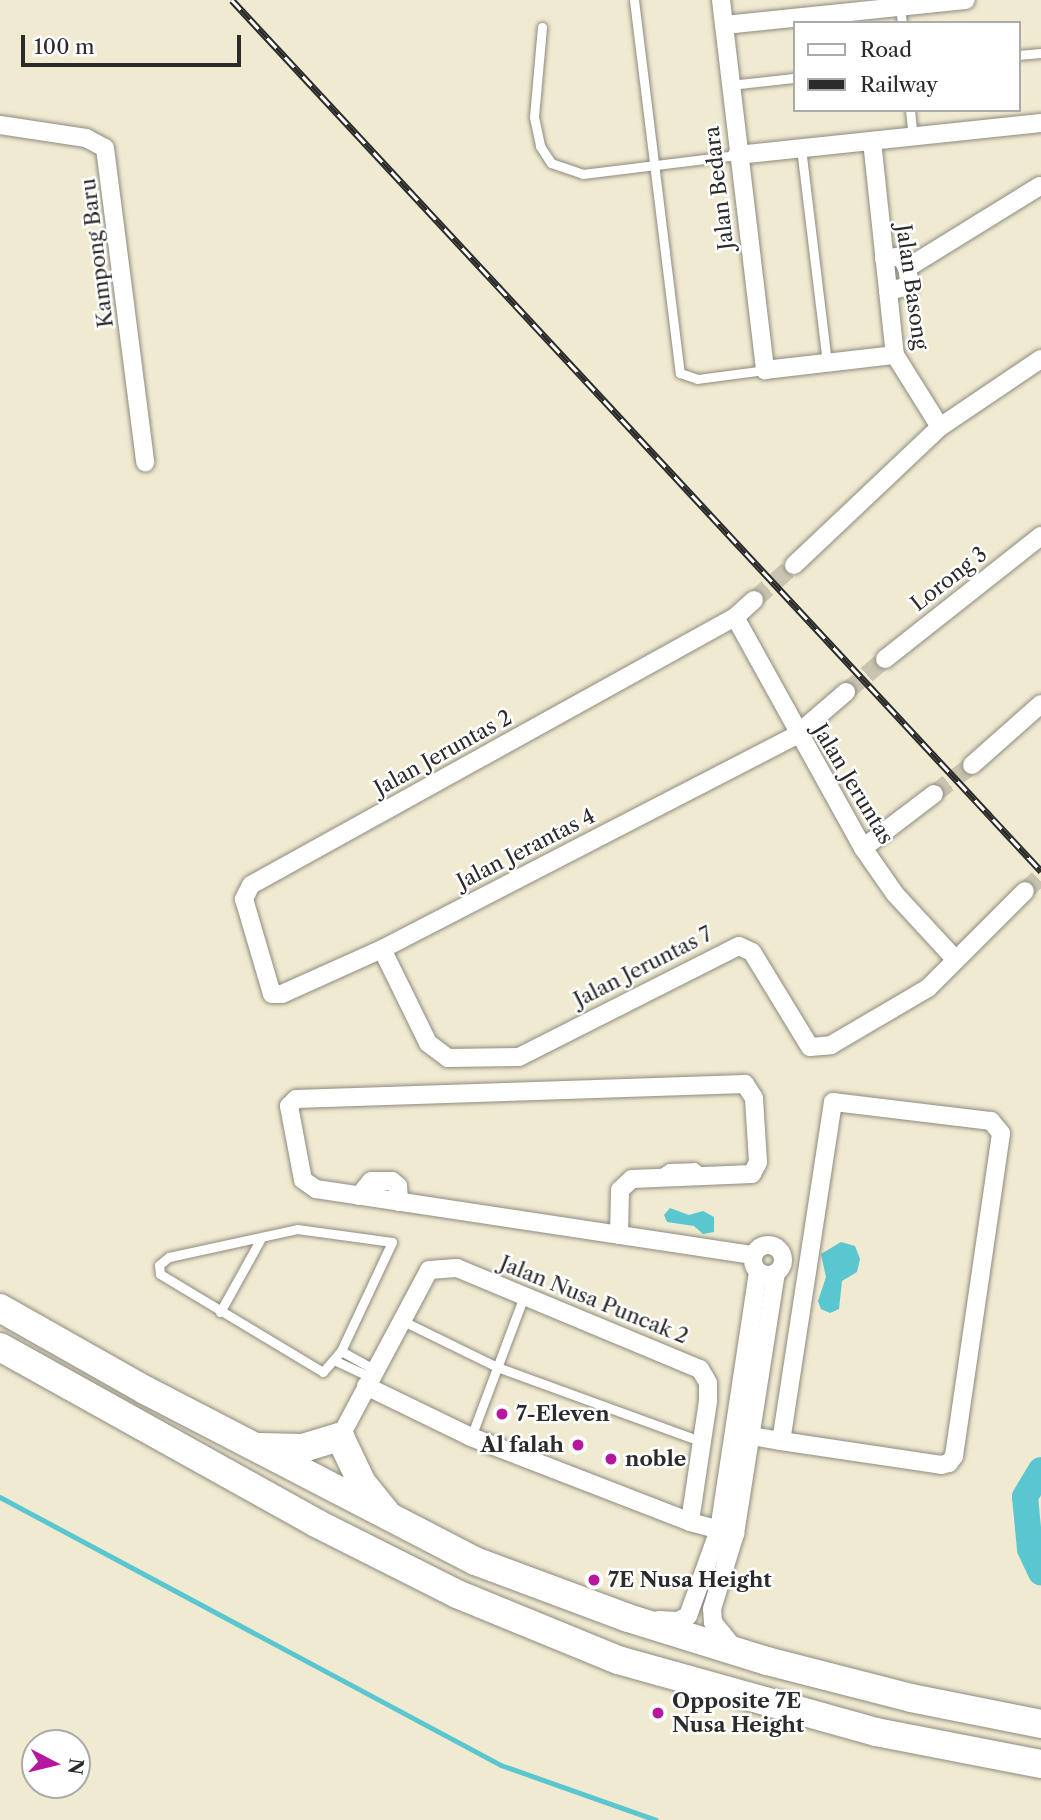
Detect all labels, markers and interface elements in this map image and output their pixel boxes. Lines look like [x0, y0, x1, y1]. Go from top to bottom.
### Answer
scale bar [24, 21, 245, 65]
legend [792, 21, 1020, 112]
text: 100 m [34, 34, 95, 59]
text: Road [860, 37, 912, 62]
text: Railway [860, 72, 938, 97]
street label: Jalan Bedara [699, 125, 739, 251]
street label: Kampong Baru [75, 177, 119, 329]
street label: Jalan Basong [891, 223, 933, 351]
street label: Lorong 3 [906, 542, 992, 616]
street label: Jalan Jeruntas 2 [370, 705, 516, 801]
street label: Jalan Jeruntas [807, 719, 899, 849]
street label: Jalan Jerantas 4 [453, 803, 599, 895]
street label: Jalan Jeruntas 7 [570, 921, 716, 1013]
street label: Jalan Nusa Puncak 2 [496, 1251, 692, 1349]
place label: 7-Eleven [516, 1401, 610, 1427]
marker: 7-Eleven [494, 1406, 510, 1422]
place label: Al falah [480, 1432, 564, 1458]
marker: Al falah [570, 1437, 586, 1453]
place label: noble [625, 1446, 686, 1472]
marker: noble [603, 1451, 619, 1467]
place label: 7E Nusa Height [608, 1567, 772, 1593]
marker: 7E Nusa Height [586, 1572, 602, 1588]
place label: Opposite 7E Nusa Height [672, 1688, 805, 1738]
marker: Opposite 7E Nusa Height [650, 1705, 666, 1721]
north arrow [21, 1729, 91, 1799]
text: N [63, 1757, 88, 1776]

